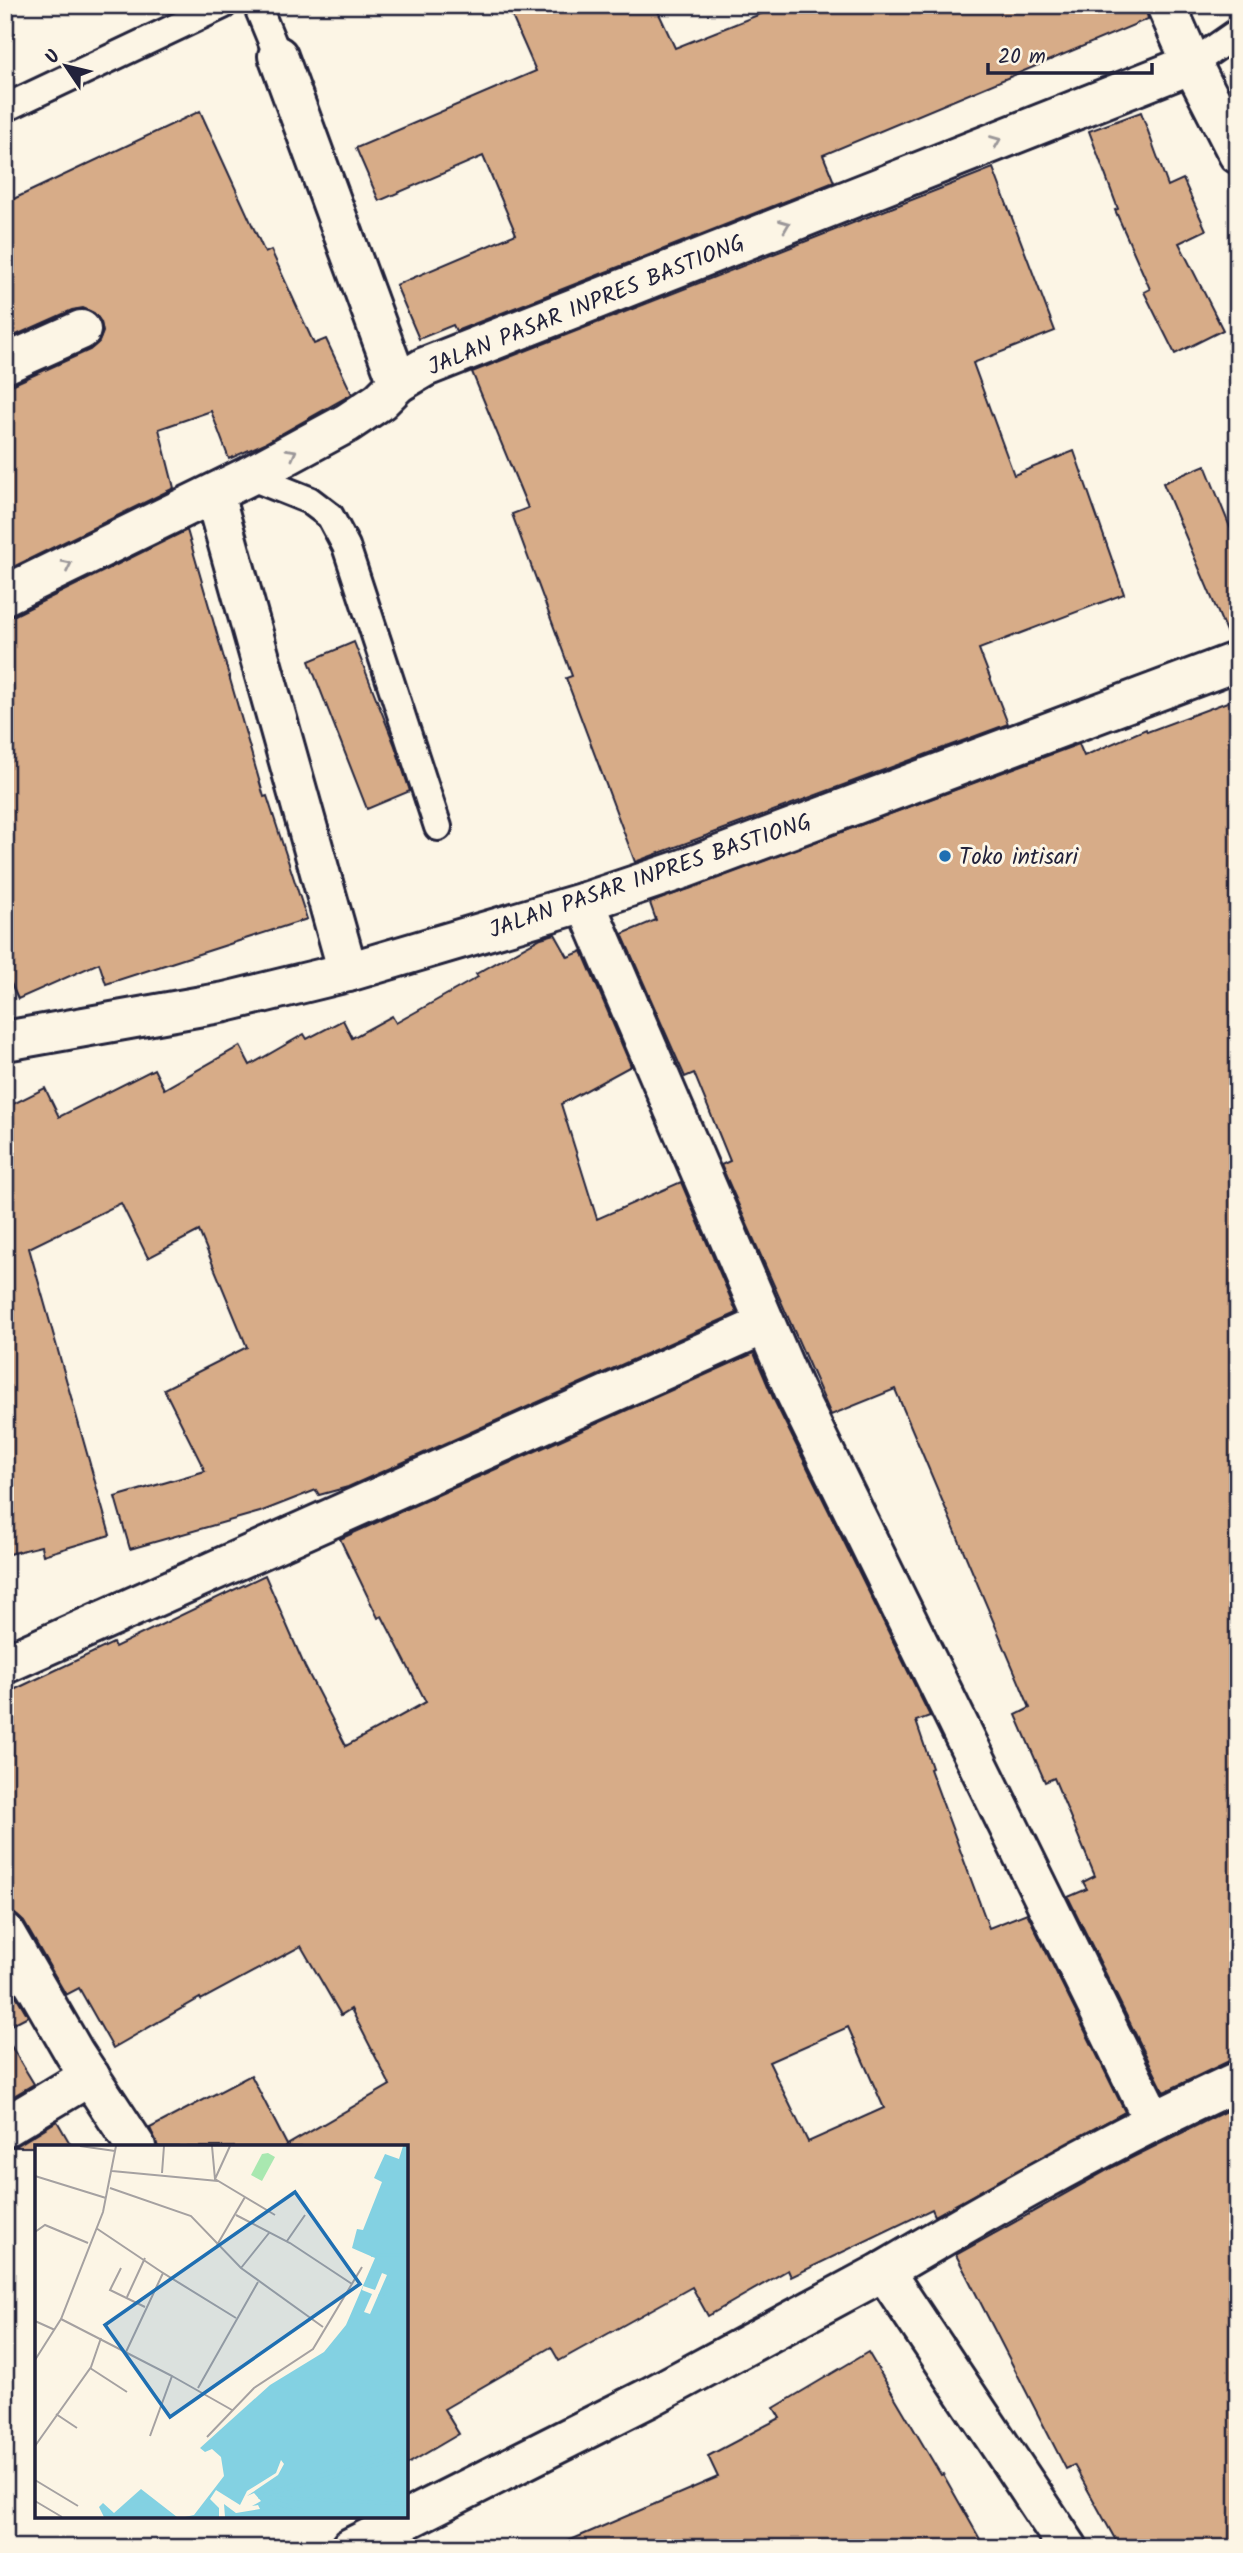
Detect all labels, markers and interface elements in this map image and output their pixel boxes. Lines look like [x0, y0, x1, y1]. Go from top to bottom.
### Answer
north arrow [32, 32, 102, 102]
scale bar [988, 32, 1152, 76]
text: 20 m [998, 41, 1046, 74]
text: U [38, 44, 70, 71]
one-way arrow [990, 135, 1002, 149]
one-way arrow [778, 219, 790, 233]
street label: JALAN PASAR INPRES BASTIONG [423, 226, 751, 386]
one-way arrow [285, 448, 297, 461]
one-way arrow [60, 560, 72, 574]
street label: JALAN PASAR INPRES BASTIONG [485, 805, 817, 949]
place label: Toko intisari [959, 840, 1079, 876]
marker: Toko intisari [937, 848, 953, 864]
inset map [35, 2145, 408, 2518]

